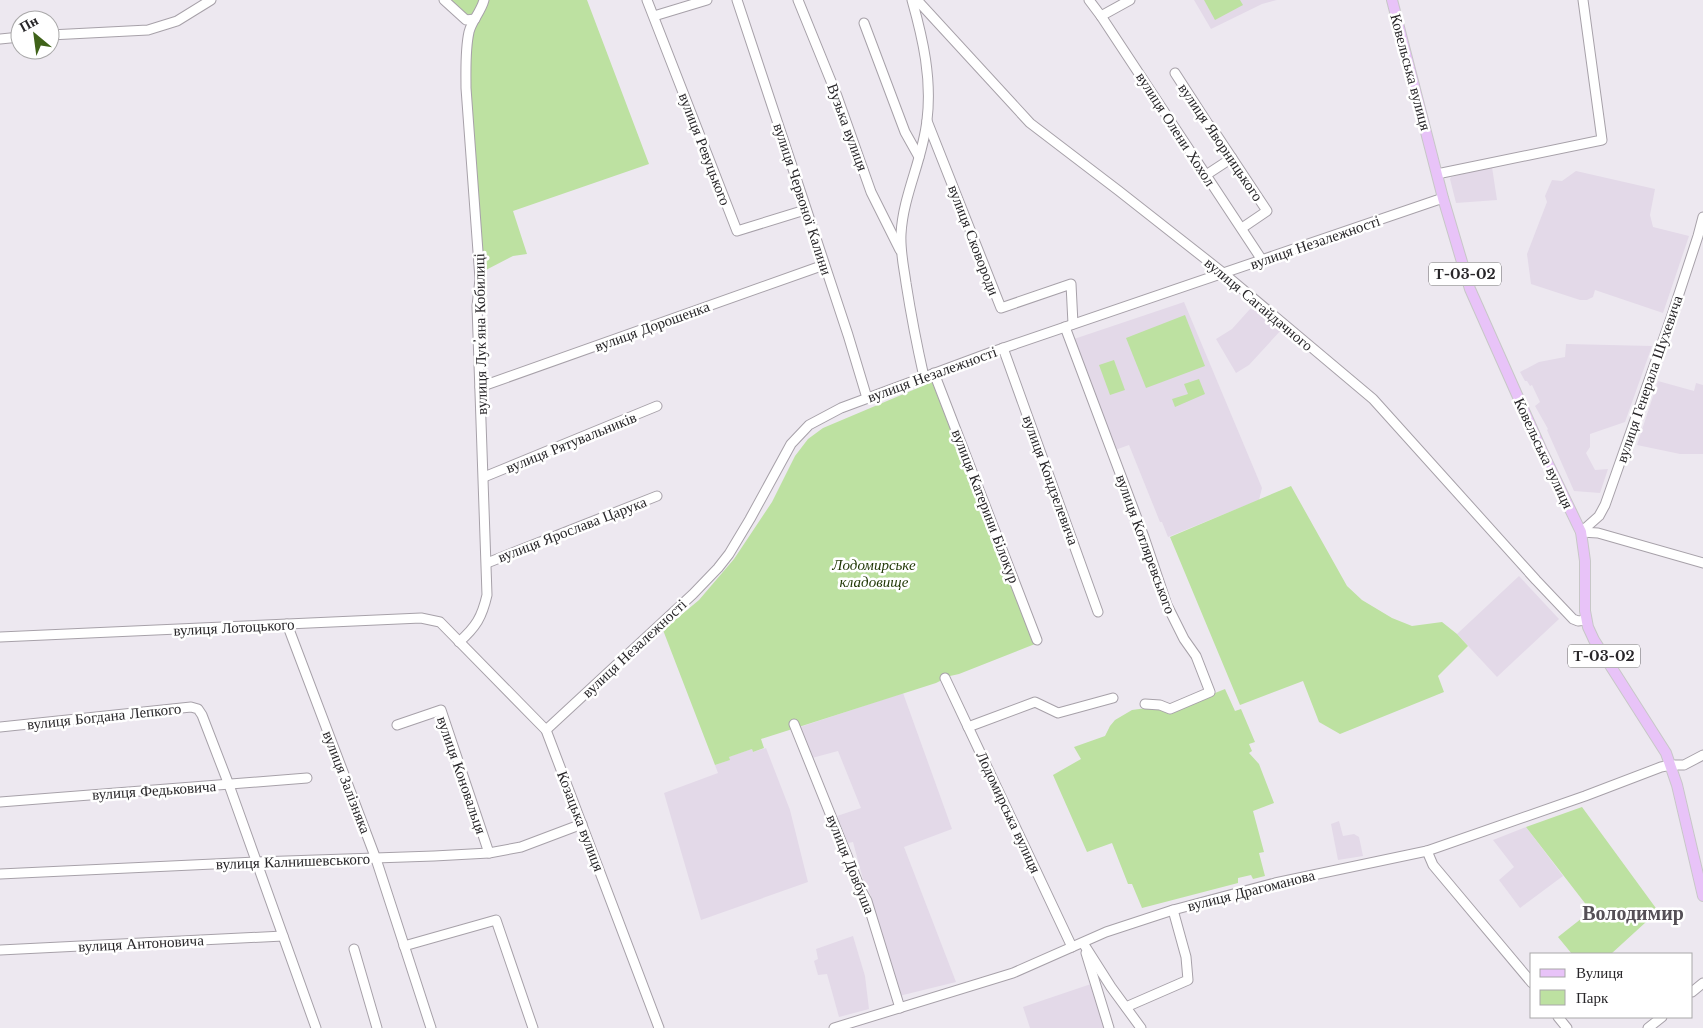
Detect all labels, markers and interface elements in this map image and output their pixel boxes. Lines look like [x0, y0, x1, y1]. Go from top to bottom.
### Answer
north arrow [10, 10, 60, 60]
text: Пн [16, 11, 41, 36]
street label: Ковельська вулиця [1386, 12, 1436, 133]
street label: вулиця Олени Хохол [1132, 68, 1220, 190]
street label: вулиця Яворницького [1174, 79, 1268, 205]
street label: Вузька вулиця [823, 81, 873, 174]
street label: вулиця Ревуцького [675, 90, 735, 208]
street label: вулиця Червоної Калини [769, 121, 837, 277]
street label: вулиця Сковороди [944, 182, 1004, 298]
street label: вулиця Незалежності [1247, 211, 1383, 273]
street label: вулиця Лукʼяна Кобилиці [469, 253, 491, 415]
street label: вулиця Сагайдачного [1201, 253, 1317, 355]
road number: Т-03-02 [1429, 262, 1501, 286]
street label: вулиця Генерала Шухевича [1611, 293, 1687, 465]
street label: вулиця Дорошенка [592, 296, 712, 356]
street label: вулиця Незалежності [865, 342, 999, 406]
street label: Ковельська вулиця [1510, 395, 1578, 512]
street label: вулиця Рятувальників [503, 407, 639, 477]
street label: вулиця Кондзелевича [1019, 412, 1083, 548]
street label: вулиця Катерини Білокур [948, 426, 1024, 586]
street label: вулиця Котляревського [1112, 472, 1180, 616]
street label: вулиця Ярослава Царука [495, 492, 650, 566]
park label: Лодомирське кладовище [831, 555, 916, 591]
street label: вулиця Незалежності [578, 595, 690, 701]
street label: вулиця Лотоцького [173, 614, 295, 640]
road number: Т-03-02 [1568, 644, 1640, 668]
street label: вулиця Богдана Лепкого [26, 698, 182, 734]
street label: вулиця Коновальця [433, 714, 491, 837]
street label: вулиця Залізняка [319, 728, 375, 836]
street label: Лодомирська вулиця [972, 748, 1046, 876]
street label: Козацька вулиця [553, 768, 609, 874]
street label: вулиця Федьковича [91, 776, 217, 804]
street label: вулиця Довбуша [822, 812, 880, 917]
street label: вулиця Калнишевського [216, 849, 370, 873]
street label: вулиця Драгоманова [1185, 865, 1317, 915]
district label: Володимир [1582, 901, 1684, 925]
street label: вулиця Антоновича [78, 930, 205, 956]
legend [1530, 953, 1693, 1018]
text: Вулиця [1576, 963, 1623, 982]
text: Парк [1576, 988, 1609, 1007]

